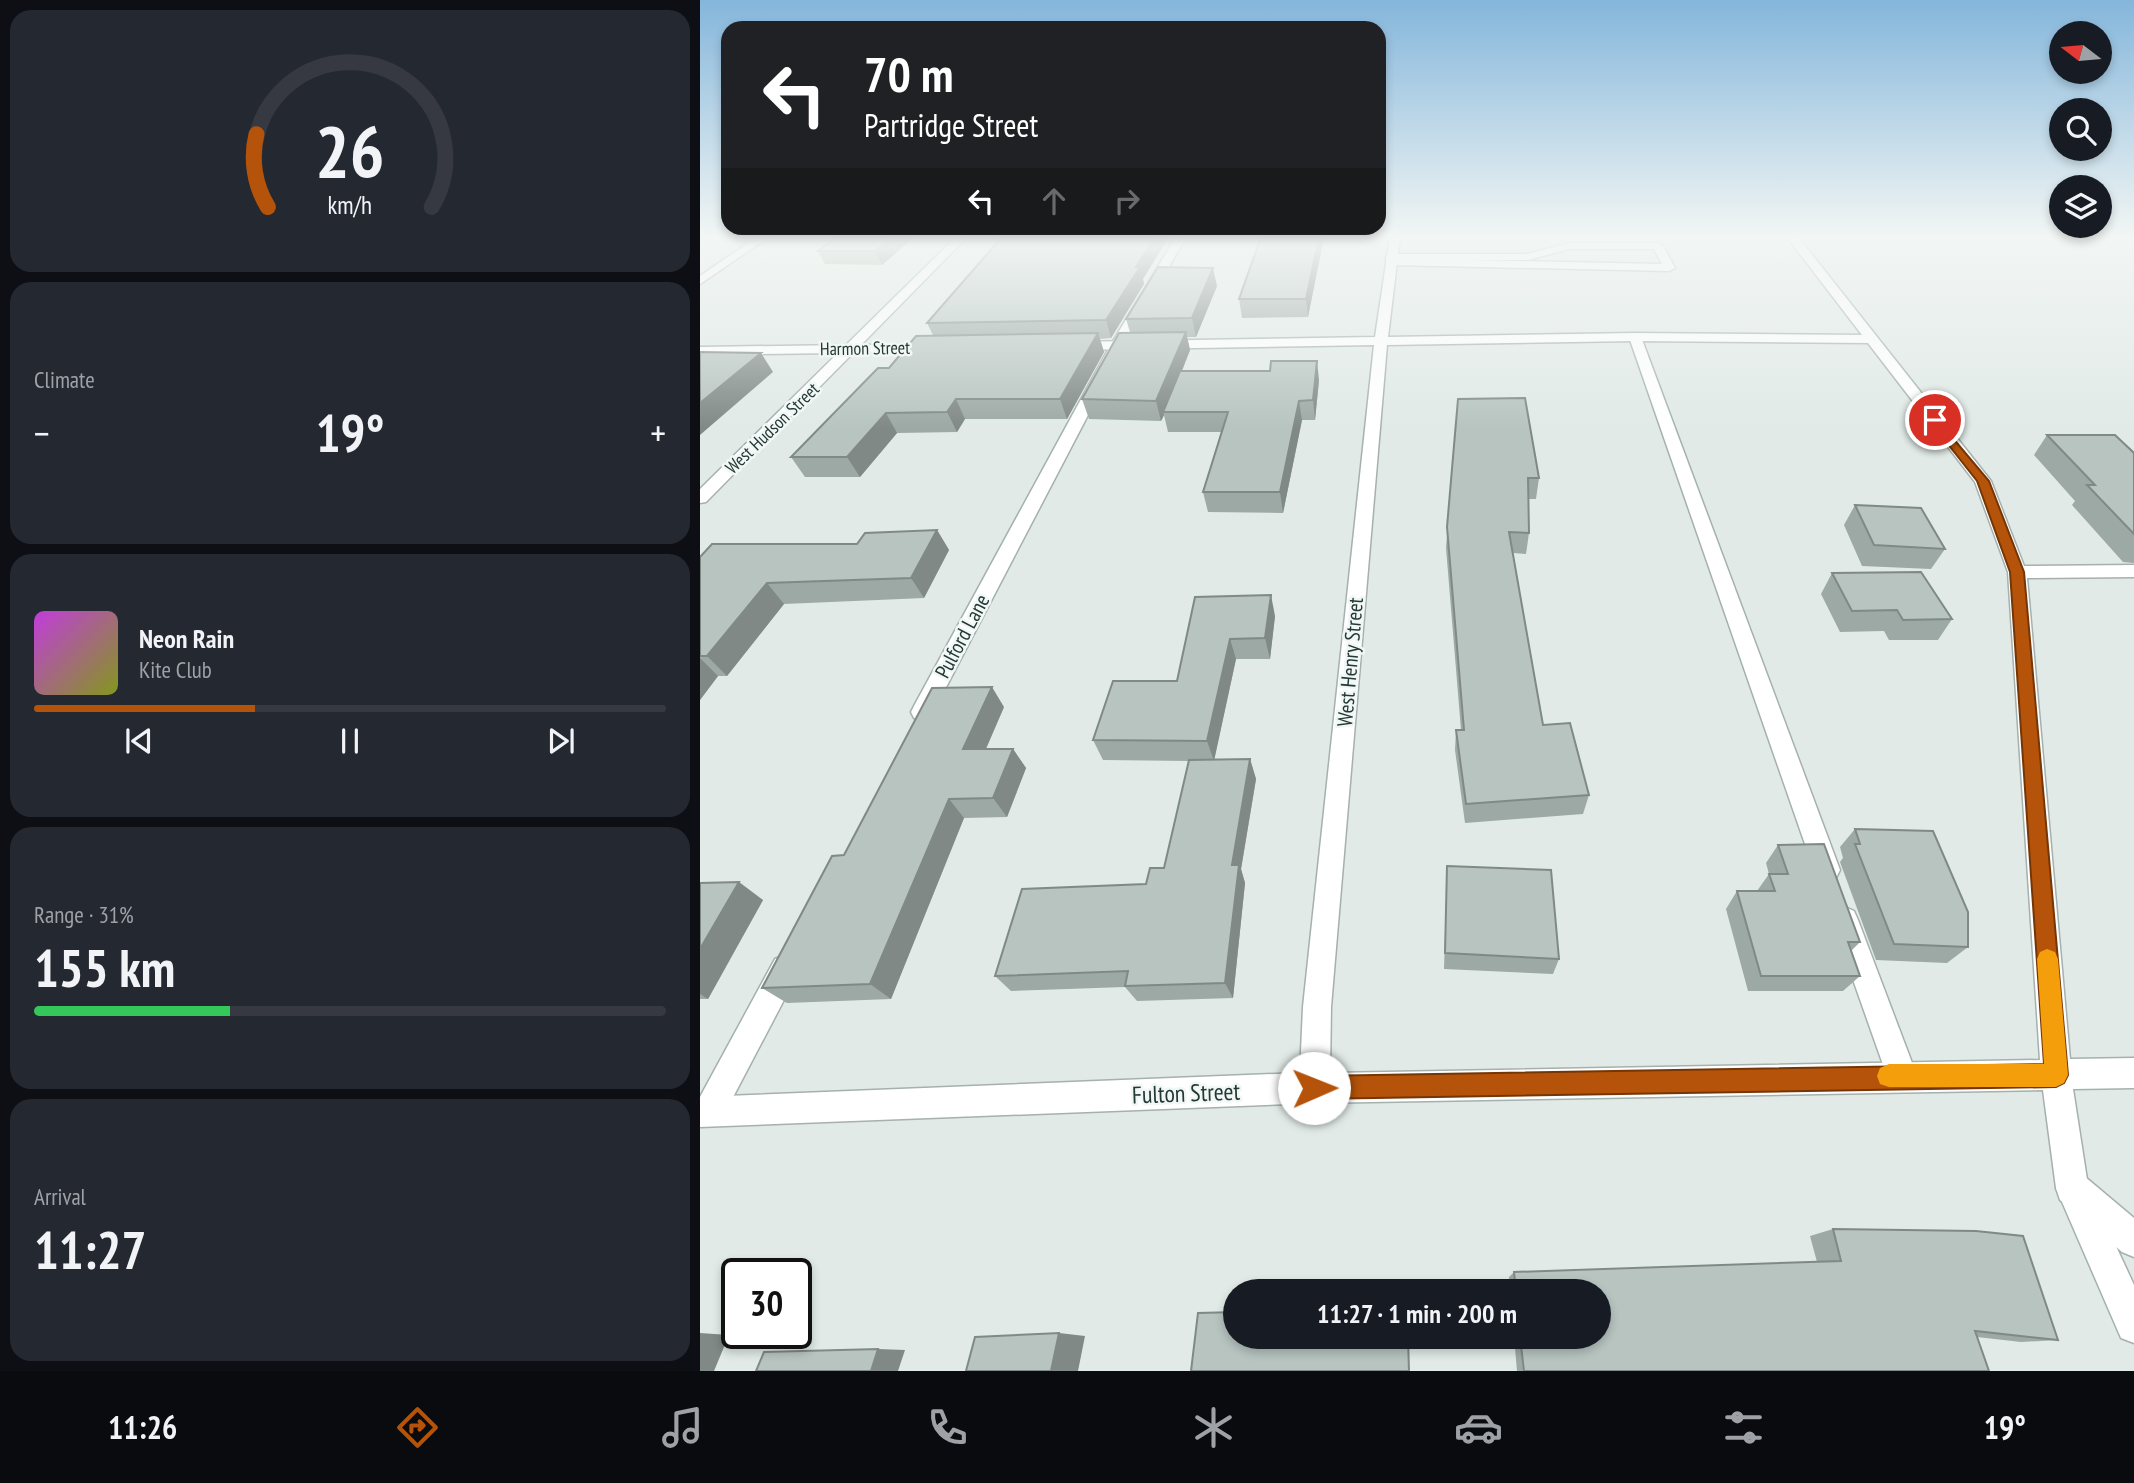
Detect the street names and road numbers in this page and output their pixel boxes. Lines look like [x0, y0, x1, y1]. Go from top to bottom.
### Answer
street label: Harmon Street [820, 336, 910, 360]
street label: West Hudson Street [720, 377, 824, 479]
street label: Pulford Lane [929, 589, 995, 683]
street label: West Henry Street [1331, 596, 1369, 728]
street label: Fulton Street [1131, 1076, 1241, 1110]

